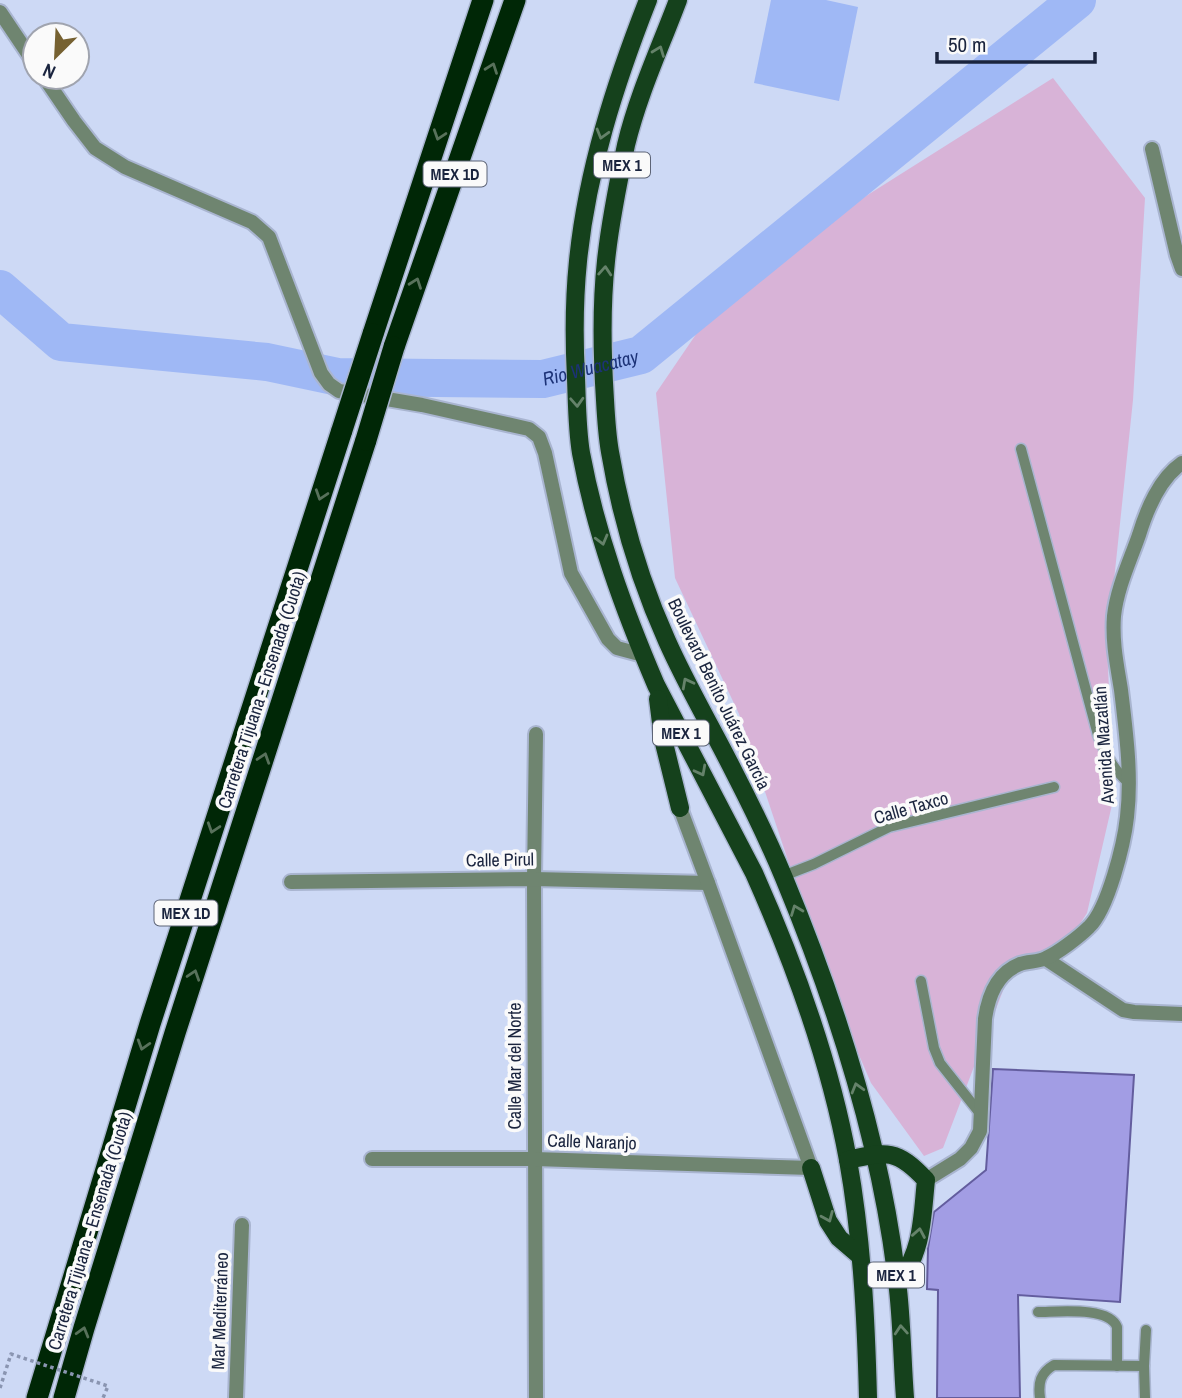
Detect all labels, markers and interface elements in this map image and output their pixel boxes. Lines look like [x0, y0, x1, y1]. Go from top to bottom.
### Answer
north arrow [21, 21, 91, 91]
scale bar [937, 21, 1094, 65]
text: 50 m [948, 30, 986, 59]
one-way arrow [650, 45, 664, 57]
text: N [39, 57, 60, 86]
one-way arrow [484, 63, 498, 75]
one-way arrow [432, 128, 447, 140]
one-way arrow [596, 128, 611, 140]
road number: MEX 1 [594, 153, 650, 178]
road number: MEX 1D [424, 162, 486, 186]
one-way arrow [597, 265, 612, 276]
one-way arrow [408, 277, 422, 289]
water label: Rio Wuacatay [540, 343, 642, 392]
one-way arrow [569, 397, 584, 408]
one-way arrow [315, 489, 329, 501]
one-way arrow [593, 534, 608, 546]
street label: Carretera Tijuana - Ensenada (Cuota) [211, 568, 312, 812]
street label: Boulevard Benito Juárez García [662, 594, 777, 794]
one-way arrow [681, 678, 695, 690]
street label: Avenida Mazatlán [1087, 685, 1120, 806]
road number: MEX 1 [653, 720, 709, 746]
one-way arrow [256, 753, 270, 765]
one-way arrow [693, 764, 706, 776]
street label: Calle Taxco [871, 785, 951, 830]
one-way arrow [207, 822, 222, 834]
street label: Calle Pirul [466, 846, 534, 873]
road number: MEX 1D [154, 900, 218, 925]
one-way arrow [791, 904, 805, 916]
one-way arrow [186, 969, 200, 981]
street label: Calle Mar del Norte [502, 1002, 527, 1130]
one-way arrow [137, 1039, 152, 1051]
one-way arrow [850, 1082, 865, 1094]
street label: Carretera Tijuana - Ensenada (Cuota) [41, 1109, 138, 1353]
street label: Calle Naranjo [547, 1127, 637, 1156]
one-way arrow [819, 1210, 833, 1222]
one-way arrow [911, 1227, 926, 1239]
street label: Mar Mediterráneo [205, 1252, 234, 1370]
road number: MEX 1 [868, 1262, 924, 1288]
one-way arrow [893, 1324, 908, 1335]
one-way arrow [74, 1327, 89, 1339]

